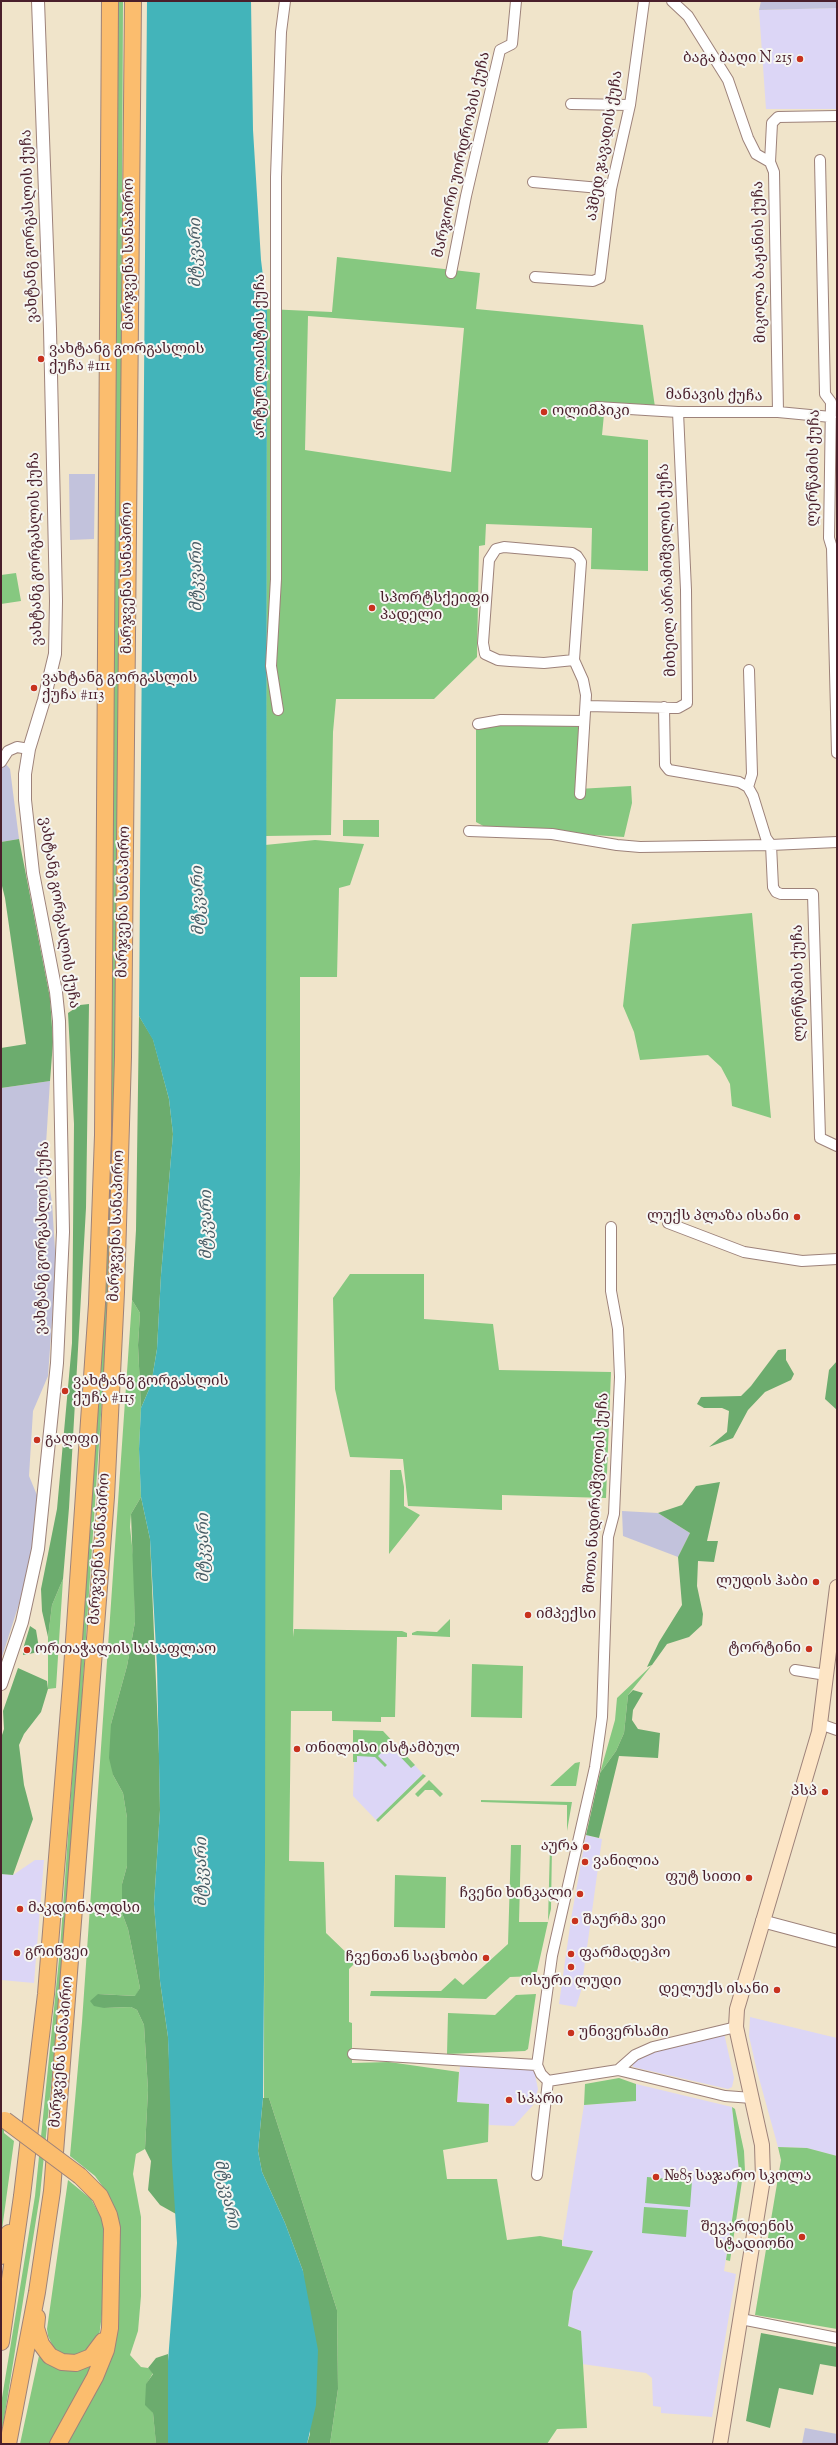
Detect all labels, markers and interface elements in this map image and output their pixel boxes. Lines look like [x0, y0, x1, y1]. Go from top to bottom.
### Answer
street label: მარჯორი უორდროპის ქუჩა [431, 50, 495, 260]
place label: ბაგა ბაღი N 215 [683, 50, 792, 68]
marker: ბაგა ბაღი N 215 [795, 54, 805, 64]
street label: აჰმედ ჯავადის ქუჩა [584, 69, 628, 223]
street label: ვახტანგ გორგასლის ქუჩა [19, 129, 43, 323]
street label: მარჯვენა სანაპირო [121, 178, 139, 330]
street label: მიკოლა ბაჟანის ქუჩა [751, 181, 771, 343]
water label: მტკვარი [187, 218, 207, 288]
street label: არტურ ლაისტის ქუჩა [252, 274, 270, 438]
place label: ვახტანგ გორგასლის ქუჩა #111 [49, 341, 205, 376]
marker: ვახტანგ გორგასლის ქუჩა #111 [36, 354, 46, 364]
street label: მანავის ქუჩა [665, 387, 763, 407]
place label: ოლიმპიკი [552, 403, 630, 421]
marker: ოლიმპიკი [539, 407, 549, 417]
street label: ლერწამის ქუჩა [805, 409, 825, 527]
street label: ვახტანგ გორგასლის ქუჩა [26, 452, 48, 646]
street label: მიხეილ აბრამიშვილის ქუჩა [656, 463, 682, 677]
street label: მარჯვენა სანაპირო [119, 502, 137, 654]
water label: მტკვარი [188, 542, 208, 612]
place label: სპორტსქეიფი პადელი [380, 590, 489, 625]
marker: სპორტსქეიფი პადელი [367, 603, 377, 613]
place label: ვახტანგ გორგასლის ქუჩა #113 [42, 670, 198, 705]
marker: ვახტანგ გორგასლის ქუჩა #113 [29, 683, 39, 693]
street label: ვახტანგ გორგასლის ქუჩა [34, 816, 82, 1010]
street label: მარჯვენა სანაპირო [115, 826, 135, 978]
water label: მტკვარი [190, 866, 210, 936]
street label: ლერწამის ქუჩა [790, 924, 810, 1042]
street label: ვახტანგ გორგასლის ქუჩა [33, 1141, 55, 1335]
street label: მარჯვენა სანაპირო [106, 1150, 130, 1302]
water label: მტკვარი [198, 1190, 218, 1260]
place label: ლუქს პლაზა ისანი [647, 1208, 789, 1226]
marker: ლუქს პლაზა ისანი [792, 1212, 802, 1222]
place label: ვახტანგ გორგასლის ქუჩა #115 [73, 1373, 229, 1408]
marker: ვახტანგ გორგასლის ქუჩა #115 [60, 1386, 70, 1396]
street label: შოთა ნადირაშვილის ქუჩა [582, 1392, 614, 1594]
place label: გალფი [45, 1431, 99, 1449]
marker: გალფი [32, 1435, 42, 1445]
street label: მარჯვენა სანაპირო [87, 1473, 115, 1625]
water label: მტკვარი [195, 1513, 215, 1583]
place label: ლუდის ჰაბი [716, 1573, 808, 1591]
marker: ლუდის ჰაბი [811, 1577, 821, 1587]
place label: იმპექსი [536, 1606, 596, 1624]
marker: იმპექსი [523, 1610, 533, 1620]
place label: ტორტინი [728, 1640, 801, 1658]
place label: ორთაჭალის სასაფლაო [35, 1641, 216, 1659]
marker: ტორტინი [804, 1644, 814, 1654]
marker: ორთაჭალის სასაფლაო [22, 1645, 32, 1655]
place label: თნილისი ისტამბულ [305, 1740, 460, 1758]
marker: თნილისი ისტამბულ [292, 1744, 302, 1754]
place label: პსპ [791, 1783, 817, 1801]
marker: პსპ [820, 1787, 830, 1797]
water label: მტკვარი [193, 1837, 213, 1907]
place label: აურა [541, 1838, 578, 1856]
marker: აურა [581, 1842, 591, 1852]
place label: ვანილია [593, 1853, 659, 1871]
marker: ვანილია [580, 1857, 590, 1867]
place label: ფუტ სითი [665, 1869, 741, 1887]
marker: ფუტ სითი [744, 1873, 754, 1883]
place label: ჩვენი ხინკალი [459, 1885, 572, 1903]
marker: ჩვენი ხინკალი [575, 1889, 585, 1899]
place label: მაკდონალდსი [28, 1900, 140, 1918]
marker: მაკდონალდსი [15, 1904, 25, 1914]
place label: შაურმა ვეი [583, 1912, 666, 1930]
marker: შაურმა ვეი [570, 1916, 580, 1926]
place label: გრინვეი [25, 1944, 88, 1962]
place label: ფარმადეპო [579, 1945, 670, 1963]
marker: გრინვეი [12, 1948, 22, 1958]
place label: ჩვენთან საცხობი [345, 1949, 478, 1967]
marker: ფარმადეპო [566, 1949, 576, 1959]
marker: ჩვენთან საცხობი [481, 1953, 491, 1963]
marker: ოსური ლუდი [566, 1962, 576, 1972]
place label: ოსური ლუდი [521, 1973, 621, 1991]
street label: მარჯვენა სანაპირო [47, 1975, 79, 2129]
place label: დელუქს ისანი [658, 1981, 769, 1999]
marker: დელუქს ისანი [772, 1985, 782, 1995]
place label: უნივერსამი [579, 2024, 669, 2042]
marker: უნივერსამი [566, 2028, 576, 2038]
place label: სპარი [517, 2091, 563, 2109]
marker: სპარი [504, 2095, 514, 2105]
water label: მტკვარი [208, 2158, 242, 2230]
place label: №85 საჯარო სკოლა [664, 2168, 811, 2186]
marker: №85 საჯარო სკოლა [651, 2172, 661, 2182]
place label: შევარდენის სტადიონი [701, 2219, 794, 2254]
marker: შევარდენის სტადიონი [797, 2232, 807, 2242]

